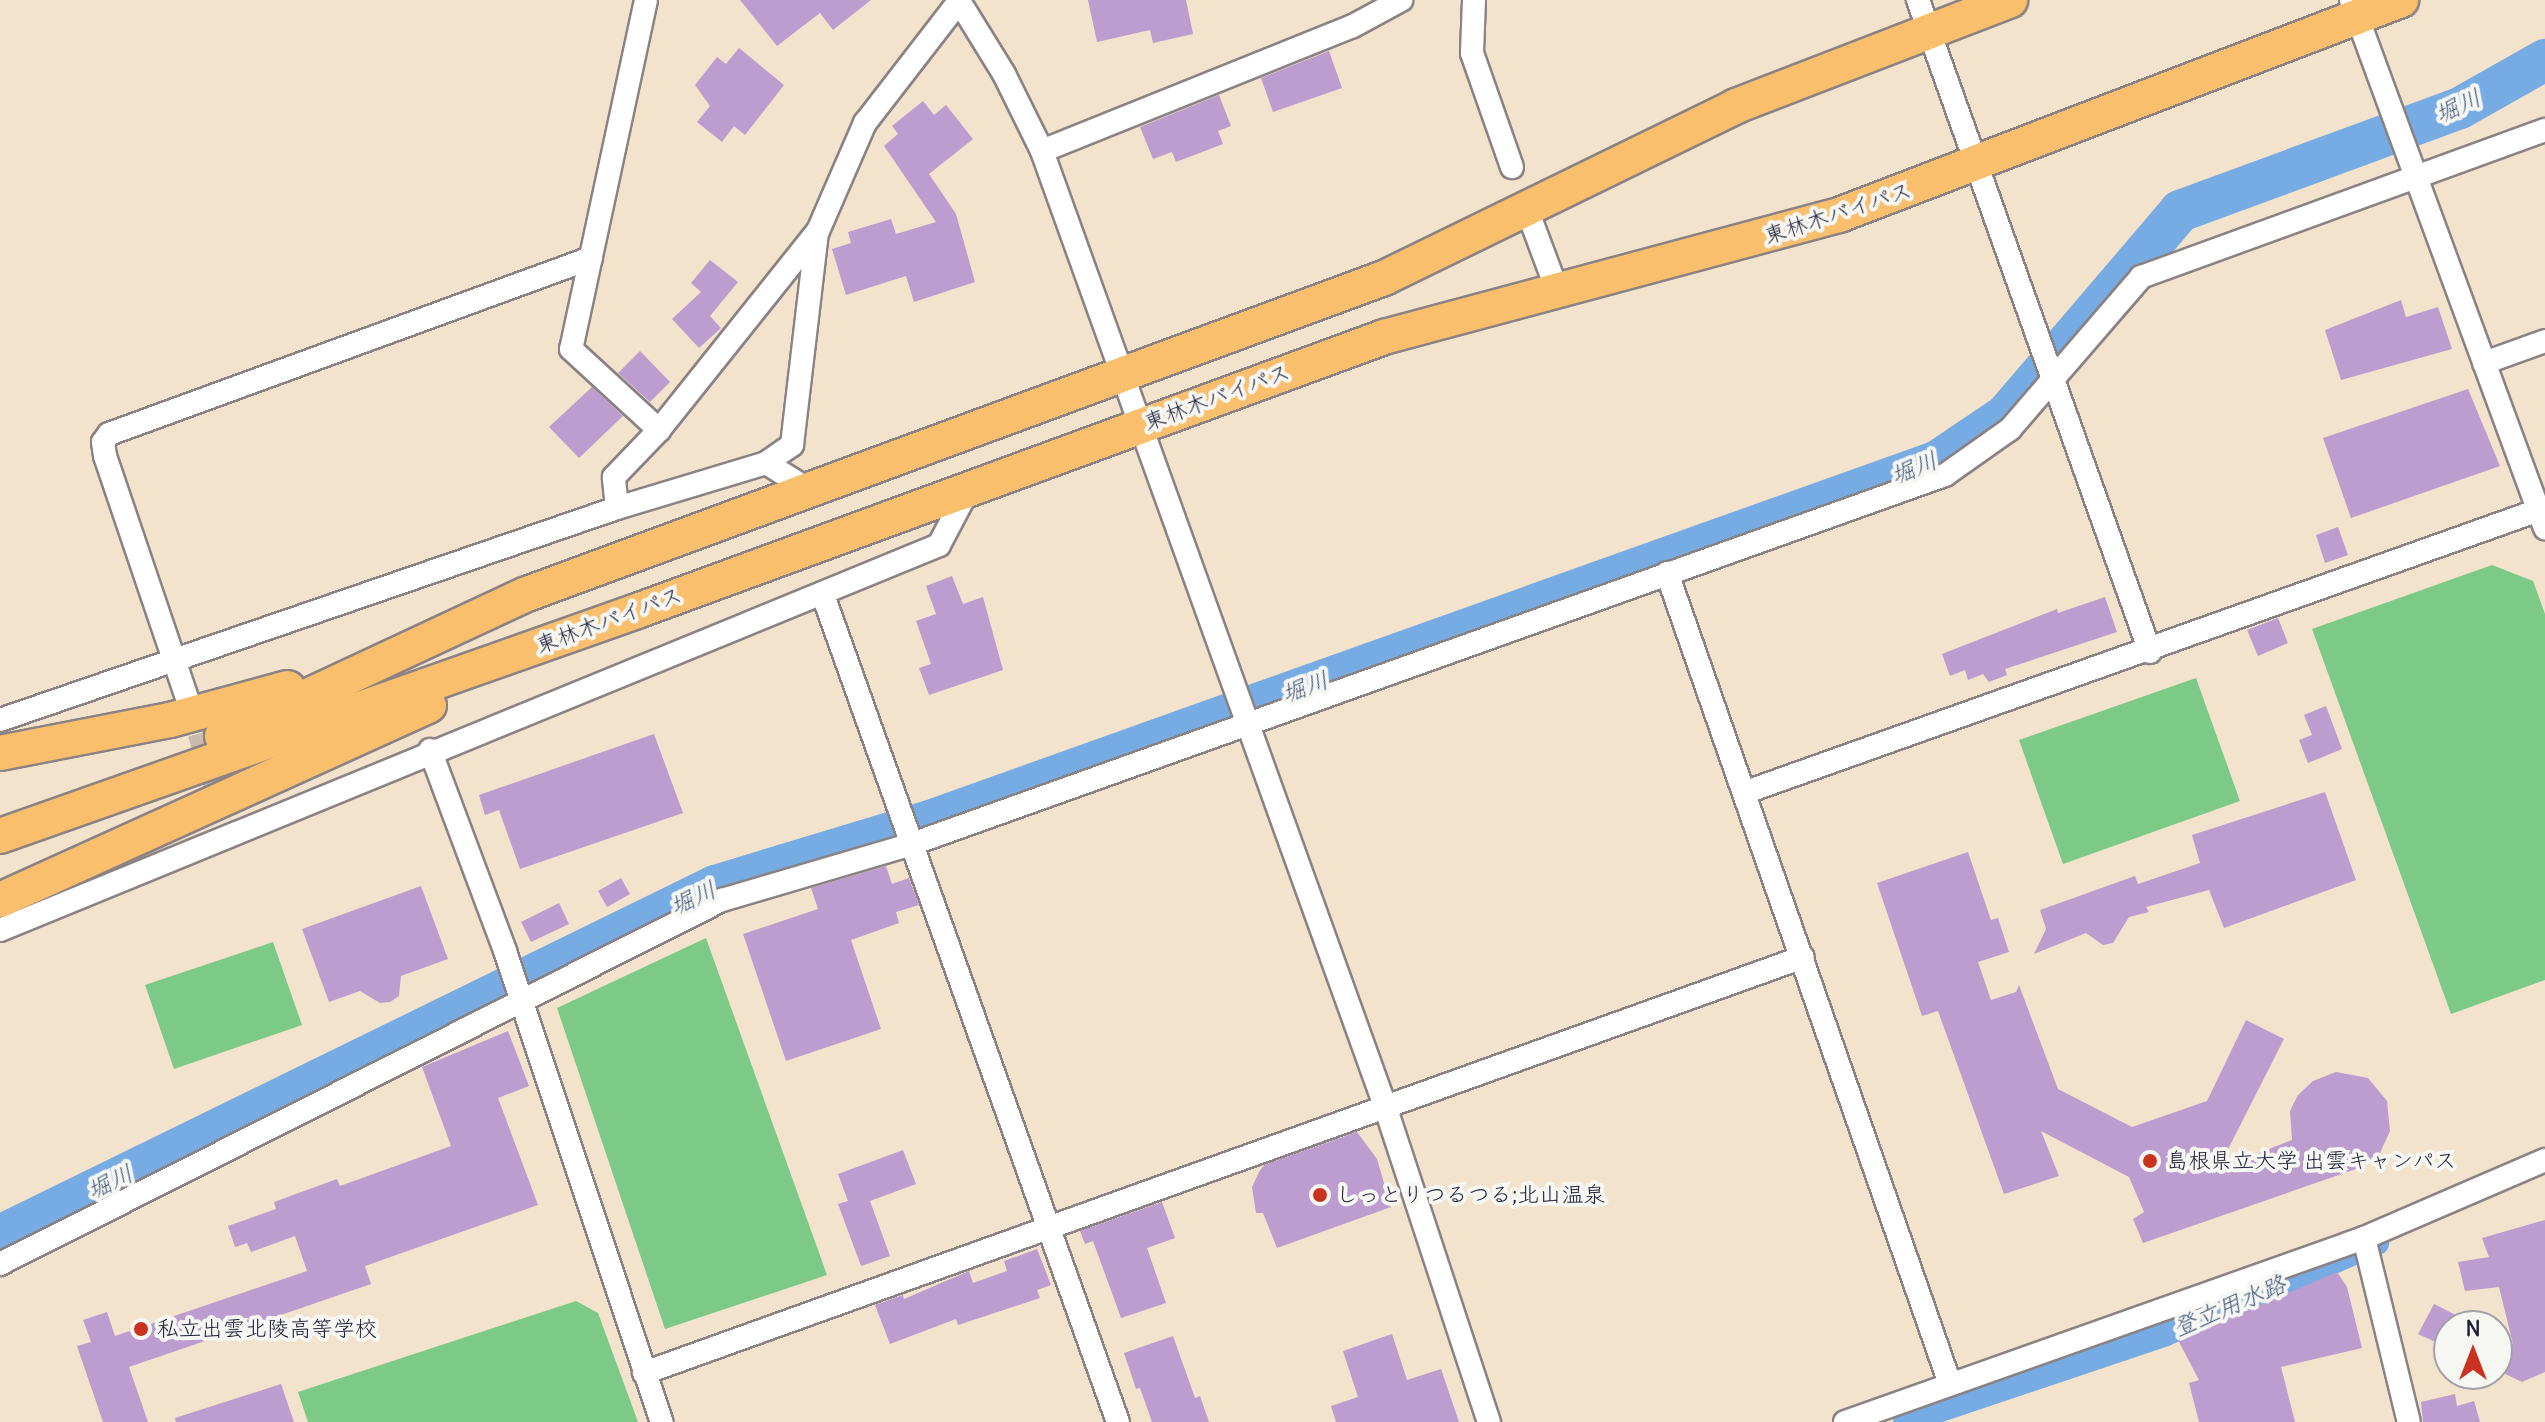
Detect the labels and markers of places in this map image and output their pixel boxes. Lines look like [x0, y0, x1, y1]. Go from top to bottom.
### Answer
place label: 島根県立大学 出雲キャンパス [2166, 1148, 2457, 1174]
marker: 島根県立大学 出雲キャンパス [2141, 1152, 2159, 1170]
place label: しっとりつるつる;北山温泉 [1336, 1182, 1605, 1208]
marker: しっとりつるつる;北山温泉 [1311, 1186, 1329, 1204]
place label: 私立出雲北陵高等学校 [157, 1316, 377, 1342]
marker: 私立出雲北陵高等学校 [132, 1320, 150, 1338]

